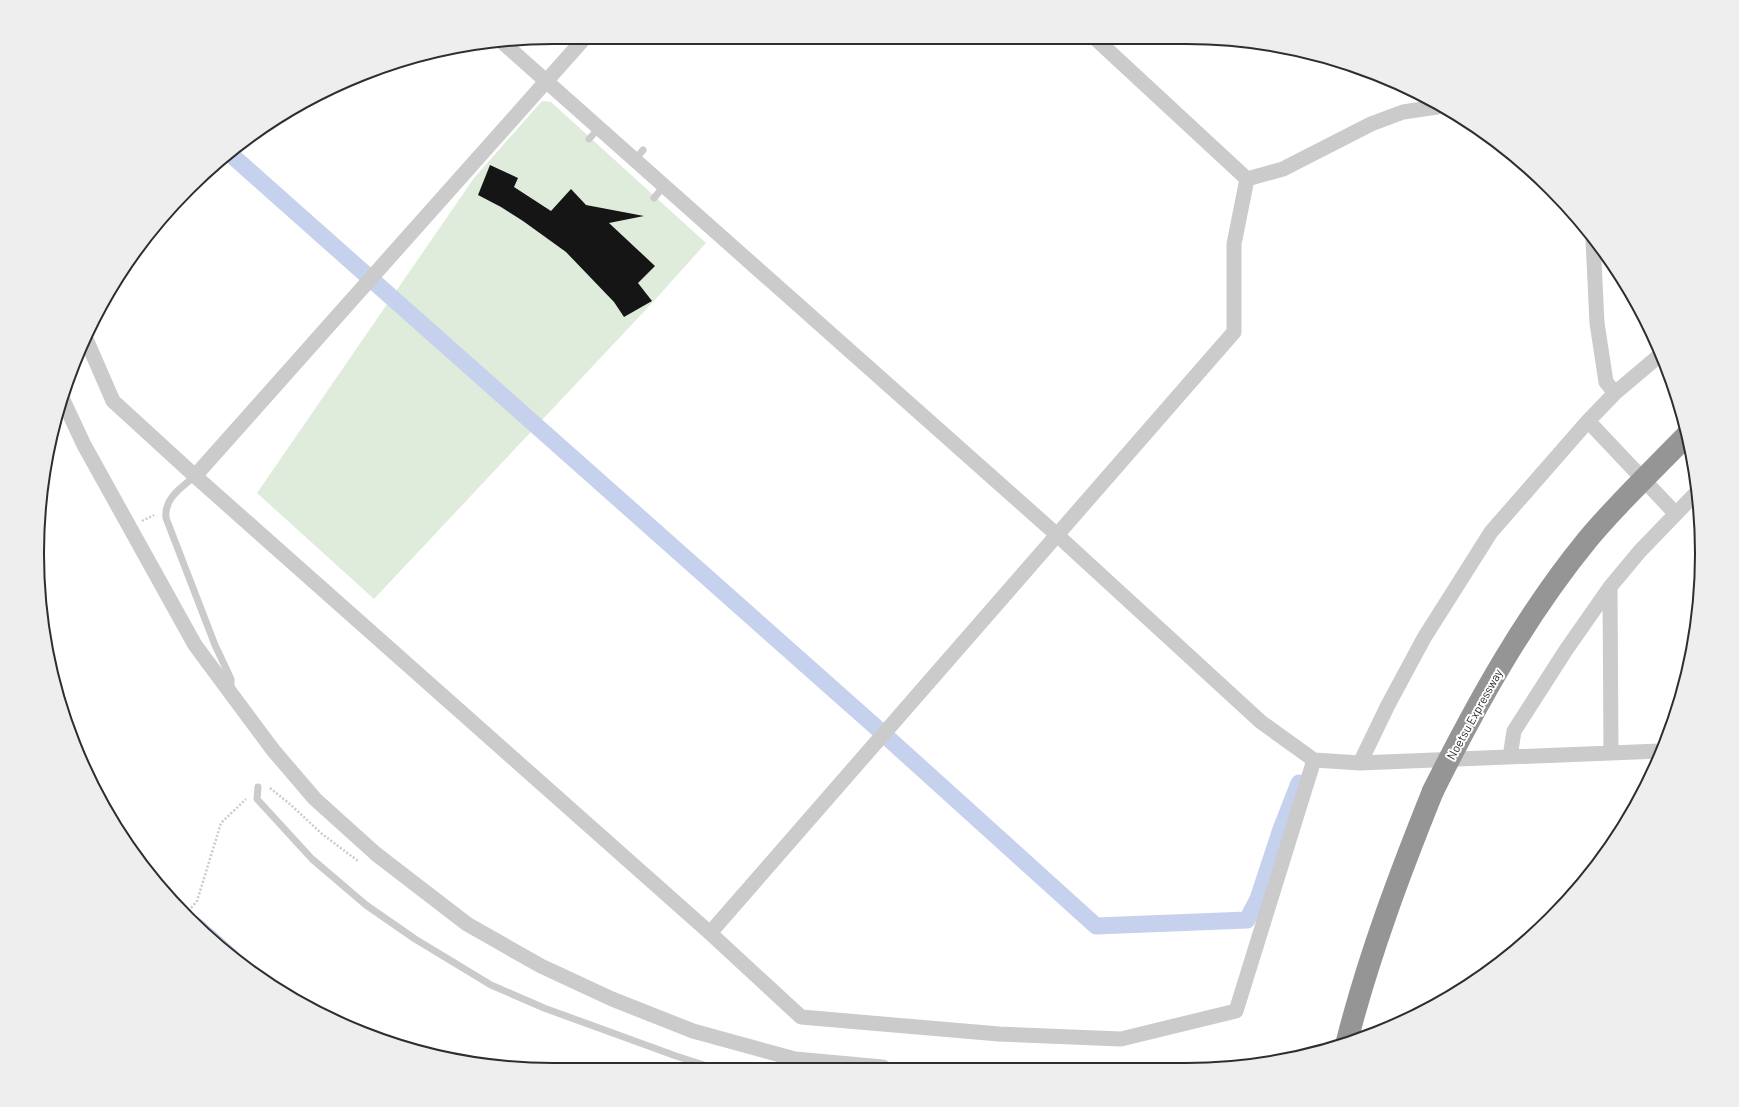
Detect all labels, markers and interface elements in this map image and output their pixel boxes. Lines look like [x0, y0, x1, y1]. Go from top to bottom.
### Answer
street label: Noetsu Expressway [1443, 666, 1505, 762]

